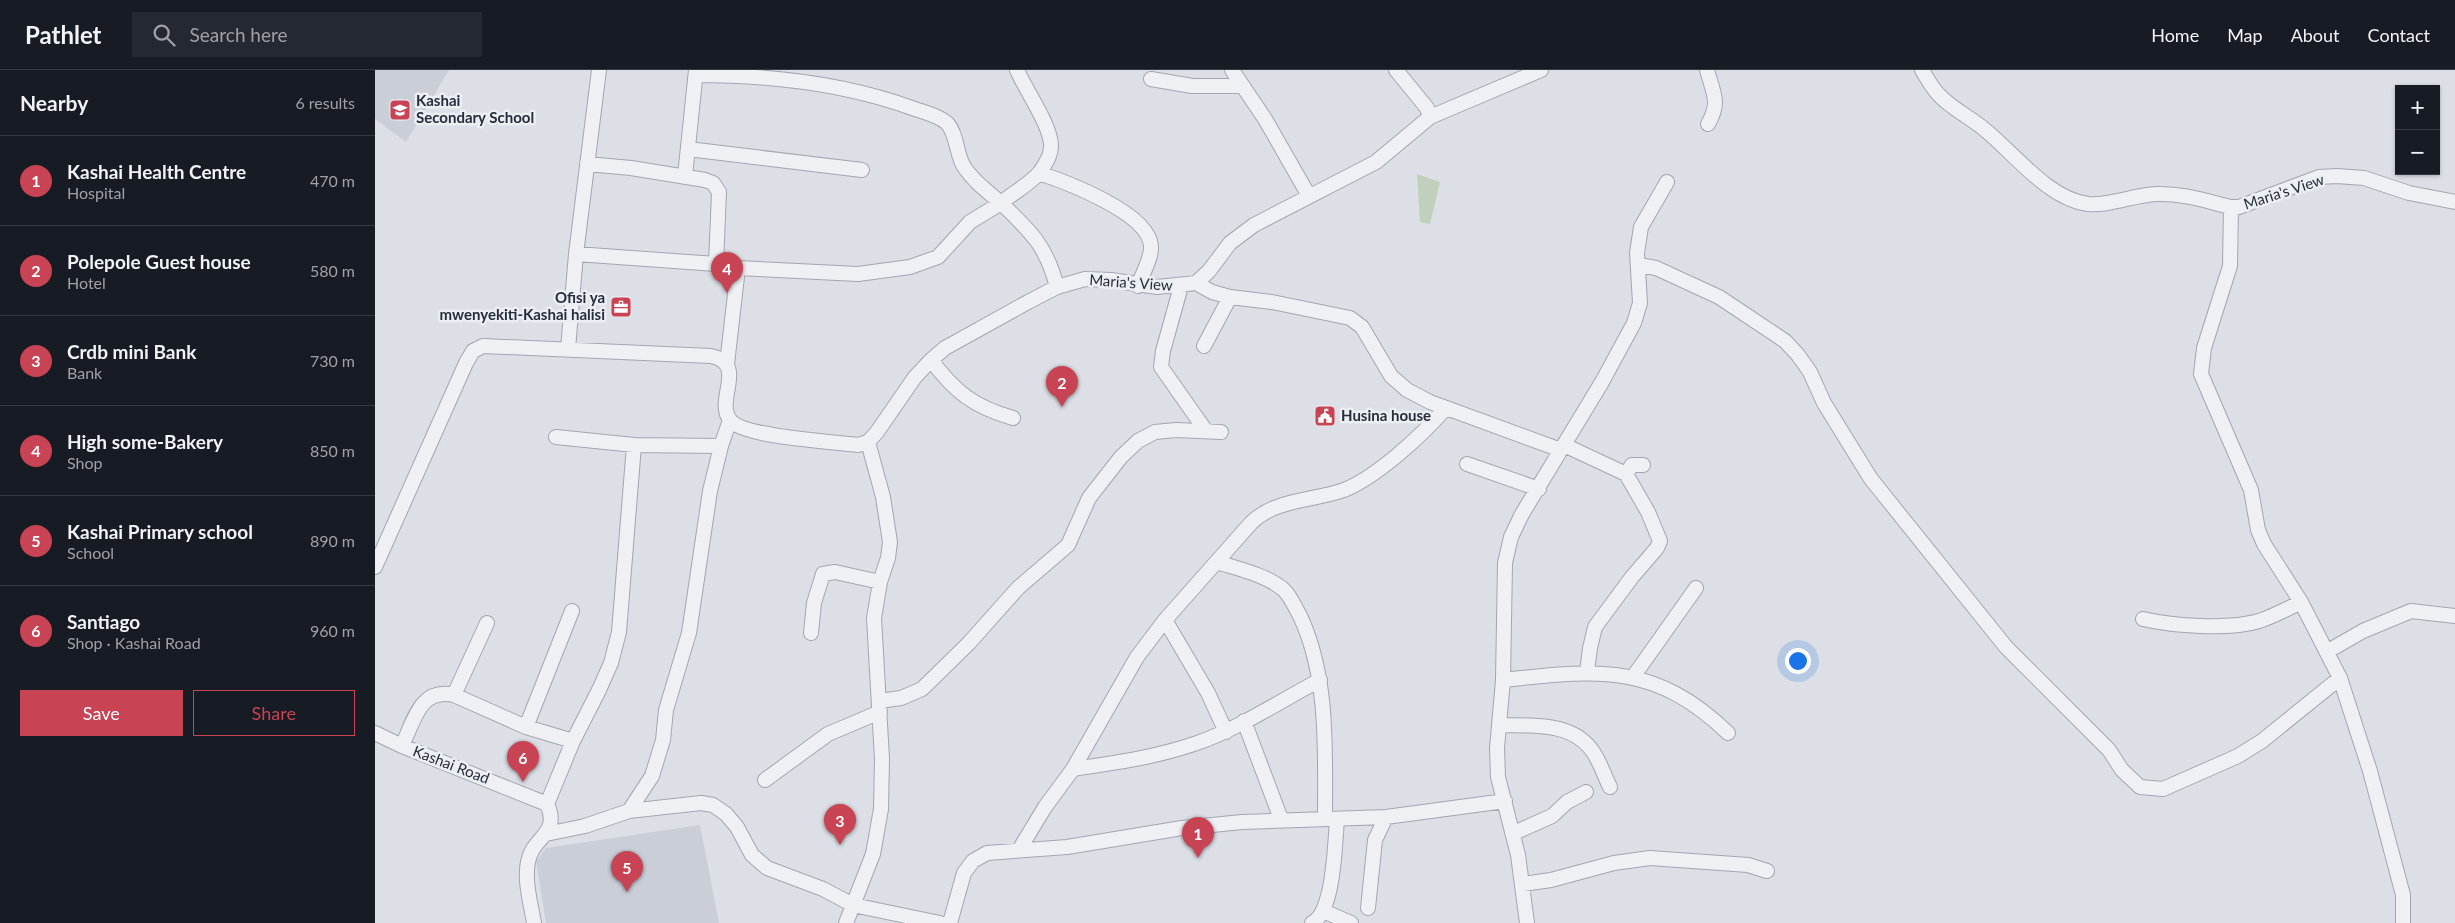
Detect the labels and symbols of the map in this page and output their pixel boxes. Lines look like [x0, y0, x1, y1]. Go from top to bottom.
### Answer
place label: Kashai Secondary School [416, 91, 534, 126]
school or university icon: Kashai Secondary School [388, 98, 412, 122]
street label: Maria's View [2241, 170, 2326, 213]
pin: 4 [711, 252, 743, 293]
street label: Maria's View [1089, 270, 1174, 294]
place label: Ofisi ya mwenyekiti-Kashai halisi [440, 288, 605, 323]
office icon: Ofisi ya mwenyekiti-Kashai halisi [609, 295, 633, 319]
pin: 2 [1046, 366, 1078, 407]
public building icon: Husina house [1313, 404, 1337, 428]
place label: Husina house [1341, 406, 1431, 424]
your location [1785, 648, 1811, 674]
street label: Kashai Road [411, 741, 492, 787]
pin: 6 [507, 741, 539, 782]
pin: 3 [824, 804, 856, 845]
pin: 1 [1182, 817, 1214, 858]
pin: 5 [611, 851, 643, 892]

